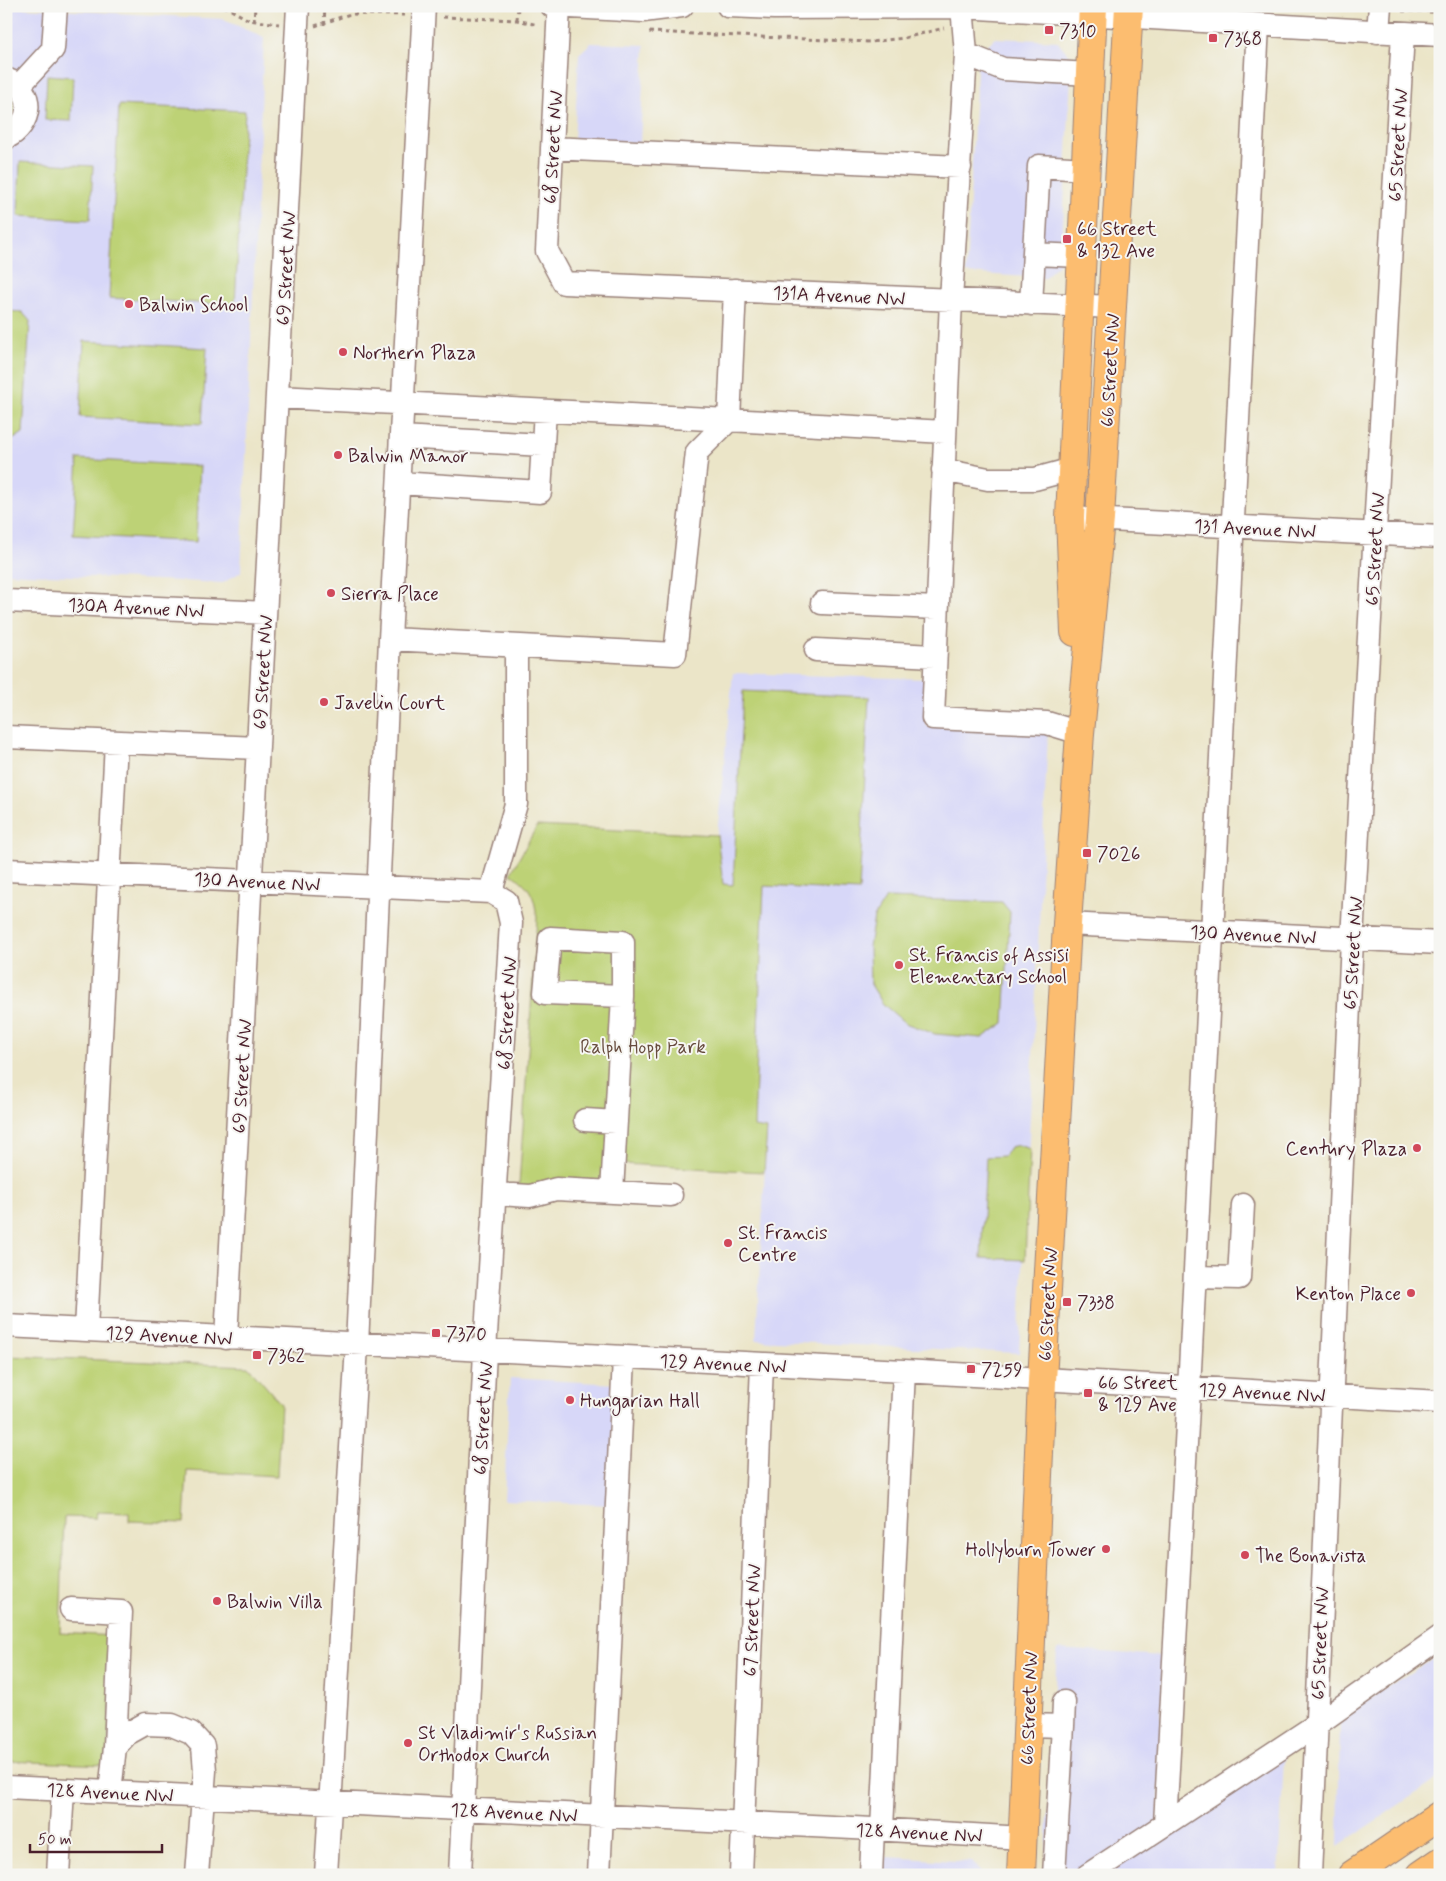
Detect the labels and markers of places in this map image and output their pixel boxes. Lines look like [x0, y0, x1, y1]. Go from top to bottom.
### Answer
place label: 7310 [1059, 19, 1097, 44]
marker: 7310 [1043, 24, 1055, 36]
place label: 7368 [1223, 27, 1262, 52]
marker: 7368 [1207, 32, 1219, 44]
place label: 66 Street & 132 Ave [1077, 217, 1157, 264]
marker: 66 Street & 132 Ave [1061, 233, 1073, 245]
place label: Balwin School [139, 293, 248, 318]
marker: Balwin School [123, 298, 135, 310]
place label: Northern Plaza [353, 341, 476, 366]
marker: Northern Plaza [337, 346, 349, 358]
place label: Balwin Manor [348, 444, 468, 469]
marker: Balwin Manor [332, 449, 344, 461]
place label: Sierra Place [341, 582, 439, 607]
marker: Sierra Place [325, 587, 337, 599]
place label: Javelin Court [334, 691, 445, 716]
marker: Javelin Court [318, 696, 330, 708]
place label: 7026 [1097, 842, 1140, 867]
marker: 7026 [1081, 847, 1093, 859]
place label: St. Francis of Assisi Elementary School [909, 943, 1069, 990]
marker: St. Francis of Assisi Elementary School [893, 959, 905, 971]
place label: Century Plaza [1285, 1137, 1407, 1162]
marker: Century Plaza [1411, 1142, 1423, 1154]
place label: St. Francis Centre [738, 1221, 827, 1268]
marker: St. Francis Centre [722, 1237, 734, 1249]
place label: Kenton Place [1296, 1282, 1401, 1307]
marker: Kenton Place [1405, 1287, 1417, 1299]
place label: 7338 [1077, 1291, 1115, 1316]
marker: 7338 [1061, 1296, 1073, 1308]
place label: 7370 [446, 1322, 487, 1347]
marker: 7370 [430, 1327, 442, 1339]
place label: 7362 [267, 1344, 305, 1369]
marker: 7362 [251, 1349, 263, 1361]
place label: 7259 [981, 1358, 1022, 1383]
marker: 7259 [965, 1363, 977, 1375]
place label: 66 Street & 129 Ave [1098, 1371, 1178, 1418]
marker: 66 Street & 129 Ave [1082, 1387, 1094, 1399]
place label: Hungarian Hall [580, 1389, 700, 1416]
marker: Hungarian Hall [564, 1394, 576, 1406]
place label: Hollyburn Tower [966, 1538, 1096, 1564]
marker: Hollyburn Tower [1100, 1543, 1112, 1555]
place label: The Bonavista [1255, 1544, 1366, 1569]
marker: The Bonavista [1239, 1549, 1251, 1561]
place label: Balwin Villa [227, 1590, 323, 1615]
marker: Balwin Villa [211, 1595, 223, 1607]
place label: St Vladimir's Russian Orthodox Church [418, 1721, 597, 1768]
marker: St Vladimir's Russian Orthodox Church [402, 1737, 414, 1749]

